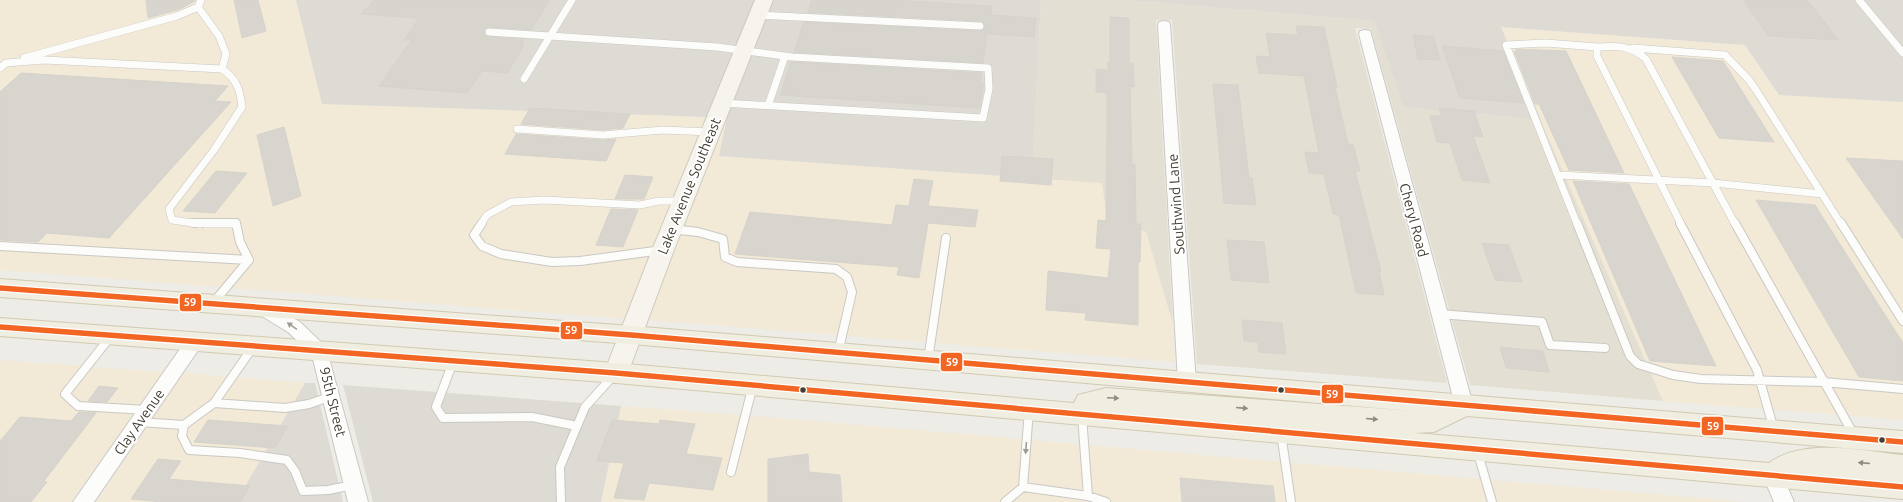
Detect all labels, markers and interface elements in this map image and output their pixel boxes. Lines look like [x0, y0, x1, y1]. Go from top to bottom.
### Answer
street label: Lake Avenue Southeast [654, 115, 724, 257]
street label: Southwind Lane [1165, 153, 1187, 255]
street label: Cheryl Road [1396, 181, 1432, 259]
line badge: 59 [179, 293, 202, 312]
text: 59 [184, 296, 196, 308]
line badge: 59 [560, 321, 583, 340]
one-way arrow [286, 322, 297, 330]
text: 59 [565, 324, 577, 336]
line badge: 59 [940, 352, 963, 372]
text: 59 [946, 356, 958, 368]
street label: 95th Street [317, 365, 350, 439]
line badge: 59 [1321, 384, 1344, 404]
unlabelled marker [798, 385, 808, 395]
unlabelled marker [1276, 385, 1286, 395]
street label: Clay Avenue [110, 386, 168, 458]
text: 59 [1326, 388, 1338, 400]
one-way arrow [1107, 395, 1120, 401]
one-way arrow [1236, 405, 1248, 412]
one-way arrow [1366, 415, 1378, 422]
line badge: 59 [1701, 416, 1724, 436]
text: 59 [1707, 420, 1719, 432]
unlabelled marker [1877, 435, 1887, 445]
one-way arrow [1023, 442, 1030, 454]
one-way arrow [1858, 460, 1870, 467]

